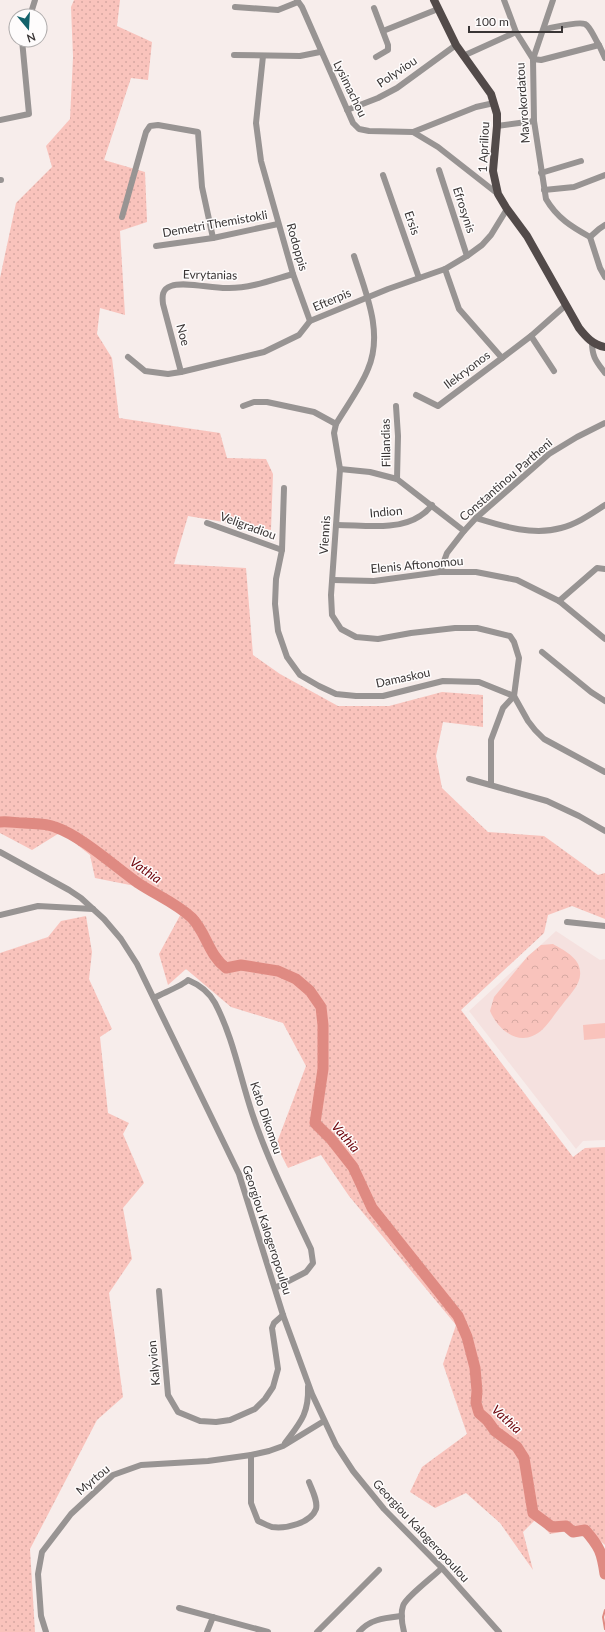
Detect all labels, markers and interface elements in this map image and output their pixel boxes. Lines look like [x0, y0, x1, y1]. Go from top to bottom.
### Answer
north arrow [8, 8, 48, 48]
scale bar [469, 8, 562, 34]
text: 100 m [475, 14, 509, 29]
text: N [25, 30, 37, 45]
street label: Polyviou [374, 53, 420, 90]
street label: Lysimachou [330, 58, 371, 119]
street label: Mavrokordatou [512, 62, 533, 144]
street label: 1 Apriliou [475, 121, 492, 173]
street label: Efrosynis [450, 185, 479, 235]
street label: Demetri Themistokli [161, 207, 269, 240]
street label: Ersis [401, 209, 424, 237]
street label: Rodoppis [284, 221, 311, 272]
street label: Evrytanias [183, 267, 237, 282]
street label: Efterpis [310, 285, 353, 314]
street label: Noe [173, 322, 194, 347]
street label: Ilekryonos [440, 347, 493, 392]
street label: Fillandias [378, 419, 393, 468]
street label: Constantinou Partheni [456, 435, 555, 524]
street label: Indion [369, 503, 403, 520]
street label: Veligradiou [218, 508, 278, 543]
street label: Viennis [316, 515, 333, 555]
street label: Elenis Aftonomou [370, 553, 464, 576]
street label: Damaskou [374, 664, 431, 691]
water label: Vathia [127, 853, 165, 887]
street label: Kato Dikomou [247, 1080, 286, 1156]
water label: Vathia [328, 1119, 364, 1156]
street label: Georgiou Kalogeropoulou [239, 1163, 295, 1296]
street label: Kalyvion [144, 1340, 163, 1386]
water label: Vathia [489, 1401, 526, 1437]
street label: Myrtou [73, 1461, 113, 1498]
street label: Georgiou Kalogeropoulou [370, 1476, 473, 1585]

